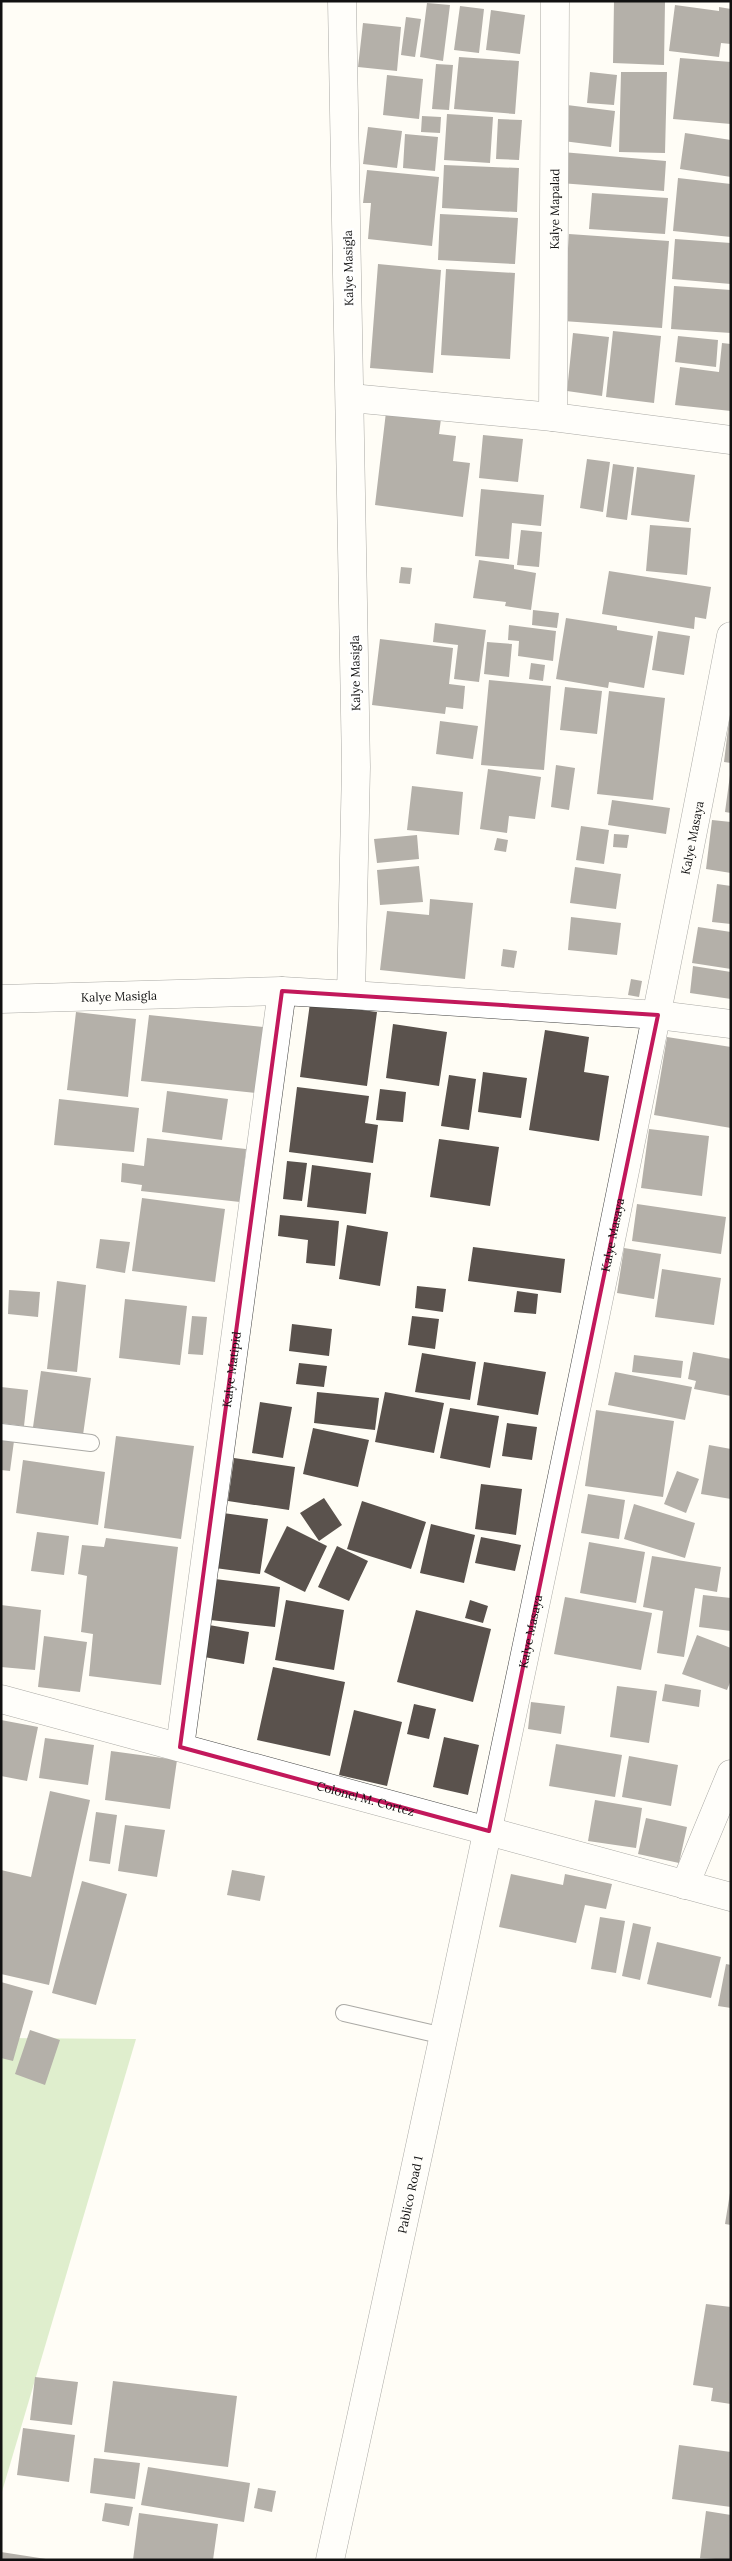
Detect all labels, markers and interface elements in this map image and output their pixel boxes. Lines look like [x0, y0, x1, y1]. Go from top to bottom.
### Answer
street label: Kalye Mapalad [546, 169, 562, 249]
street label: Kalye Masigla [340, 230, 356, 306]
street label: Kalye Masigla [347, 635, 363, 711]
street label: Kalye Masaya [677, 799, 706, 876]
street label: Kalye Masigla [81, 987, 157, 1004]
street label: Kalye Masaya [597, 1196, 627, 1273]
street label: Kalye Matipid [218, 1331, 243, 1408]
street label: Kalye Masaya [515, 1593, 545, 1669]
street label: Colonel M. Cortez [315, 1777, 417, 1818]
street label: Pablico Road 1 [394, 2154, 425, 2235]

